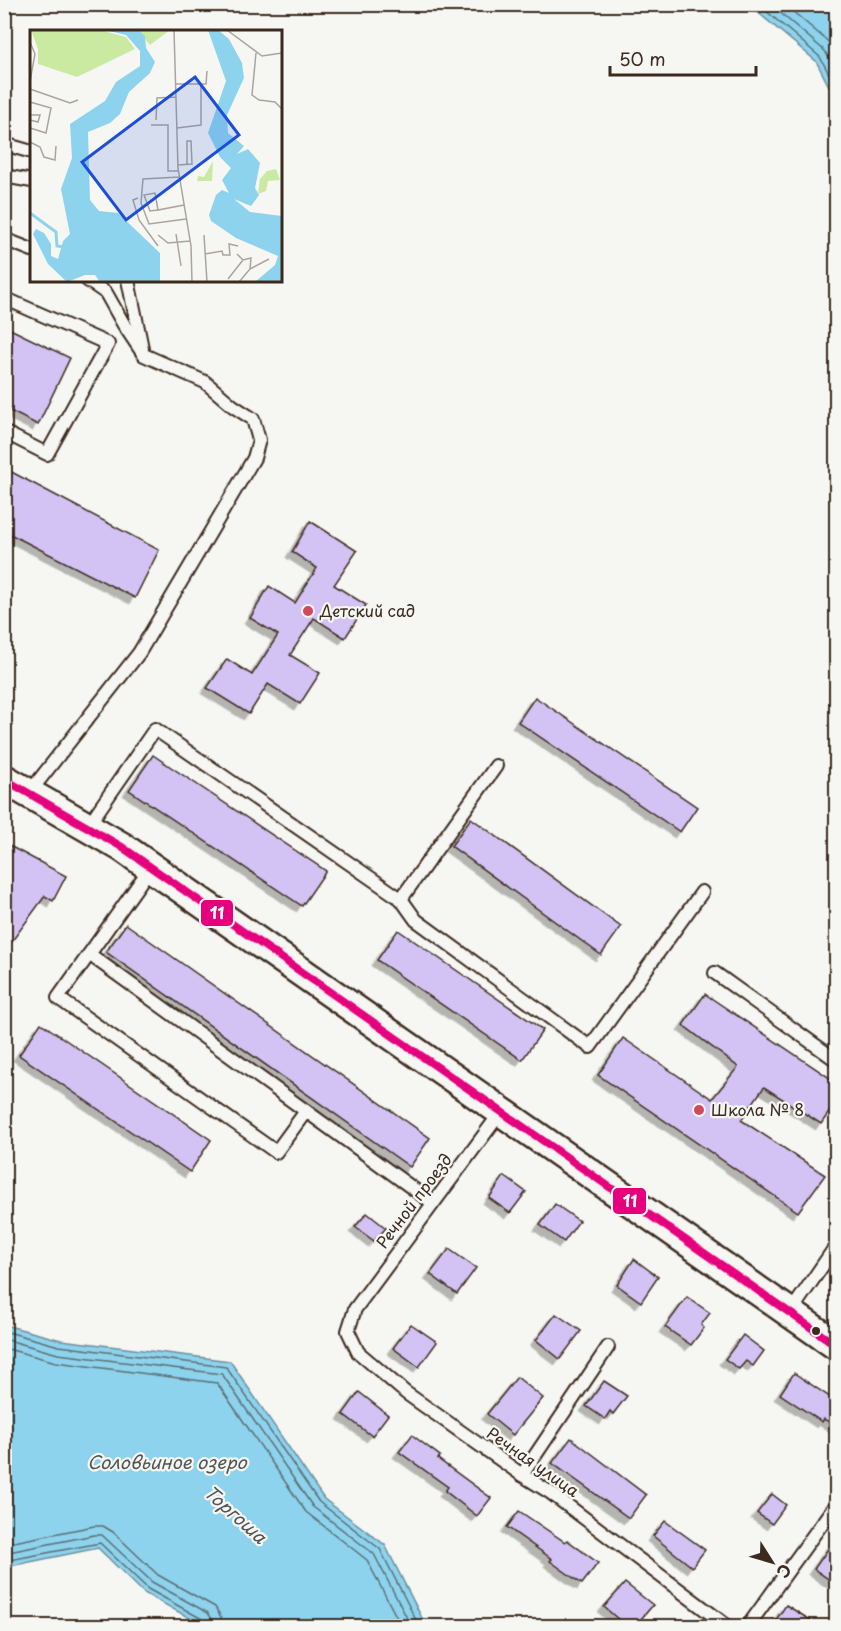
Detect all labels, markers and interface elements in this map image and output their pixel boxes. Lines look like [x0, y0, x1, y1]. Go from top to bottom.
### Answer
inset map [30, 30, 282, 282]
scale bar [610, 39, 756, 77]
text: 50 m [619, 45, 666, 72]
place label: Детский сад [319, 598, 415, 622]
marker: Детский сад [301, 604, 315, 618]
line badge: 11 [200, 899, 234, 927]
text: 11 [210, 900, 224, 924]
place label: Школа № 8 [711, 1097, 804, 1121]
marker: Школа № 8 [692, 1103, 706, 1117]
street label: Речной проезд [370, 1148, 457, 1253]
line badge: 11 [612, 1187, 647, 1215]
text: 11 [623, 1188, 637, 1212]
unlabelled marker [810, 1325, 822, 1337]
street label: Речная улица [482, 1420, 585, 1502]
water label: Соловьиное озеро [87, 1448, 248, 1475]
water label: Торгоша [199, 1478, 274, 1550]
north arrow [742, 1532, 802, 1592]
text: С [772, 1560, 798, 1584]

